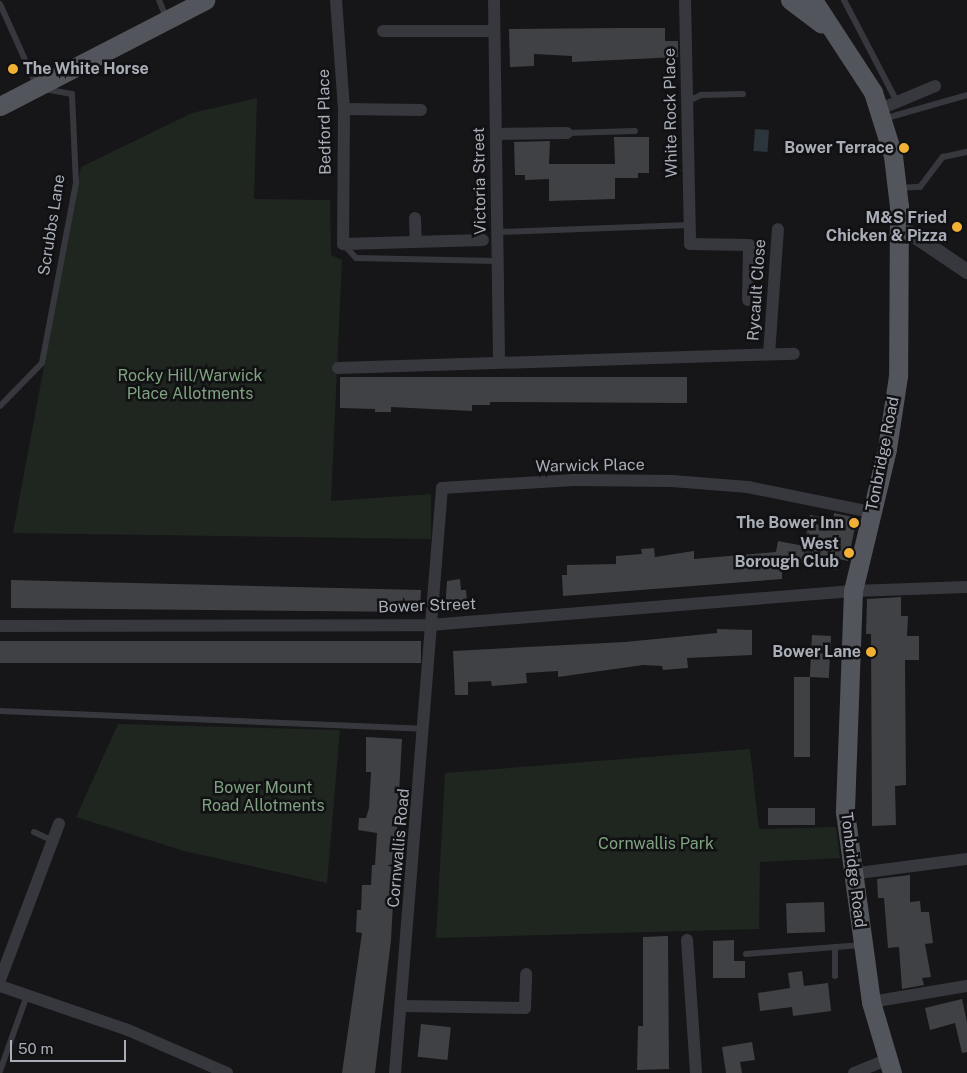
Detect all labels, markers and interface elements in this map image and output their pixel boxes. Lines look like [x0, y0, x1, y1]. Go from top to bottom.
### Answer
street label: White Rock Place [660, 48, 682, 178]
place label: The White Horse [23, 59, 149, 79]
marker: The White Horse [7, 63, 19, 75]
street label: Bedford Place [314, 69, 336, 175]
street label: Victoria Street [469, 127, 491, 235]
place label: Bower Terrace [784, 138, 894, 158]
marker: Bower Terrace [898, 142, 910, 154]
street label: Scrubbs Lane [35, 173, 69, 277]
place label: M&S Fried Chicken & Pizza [826, 208, 947, 246]
marker: M&S Fried Chicken & Pizza [951, 221, 963, 233]
street label: Rycault Close [744, 238, 770, 342]
park label: Rocky Hill/Warwick Place Allotments [117, 366, 263, 404]
street label: Tonbridge Road [862, 395, 904, 513]
street label: Warwick Place [535, 455, 645, 477]
place label: The Bower Inn [736, 513, 844, 533]
marker: The Bower Inn [848, 517, 860, 529]
place label: West Borough Club [734, 534, 839, 572]
marker: West Borough Club [843, 547, 855, 559]
street label: Bower Street [378, 595, 476, 617]
place label: Bower Lane [772, 642, 861, 662]
marker: Bower Lane [865, 646, 877, 658]
park label: Bower Mount Road Allotments [201, 778, 325, 816]
street label: Cornwallis Road [384, 788, 414, 908]
street label: Tonbridge Road [836, 811, 870, 929]
park label: Cornwallis Park [598, 834, 714, 854]
scale bar [12, 1030, 129, 1062]
text: 50 m [18, 1040, 53, 1057]

